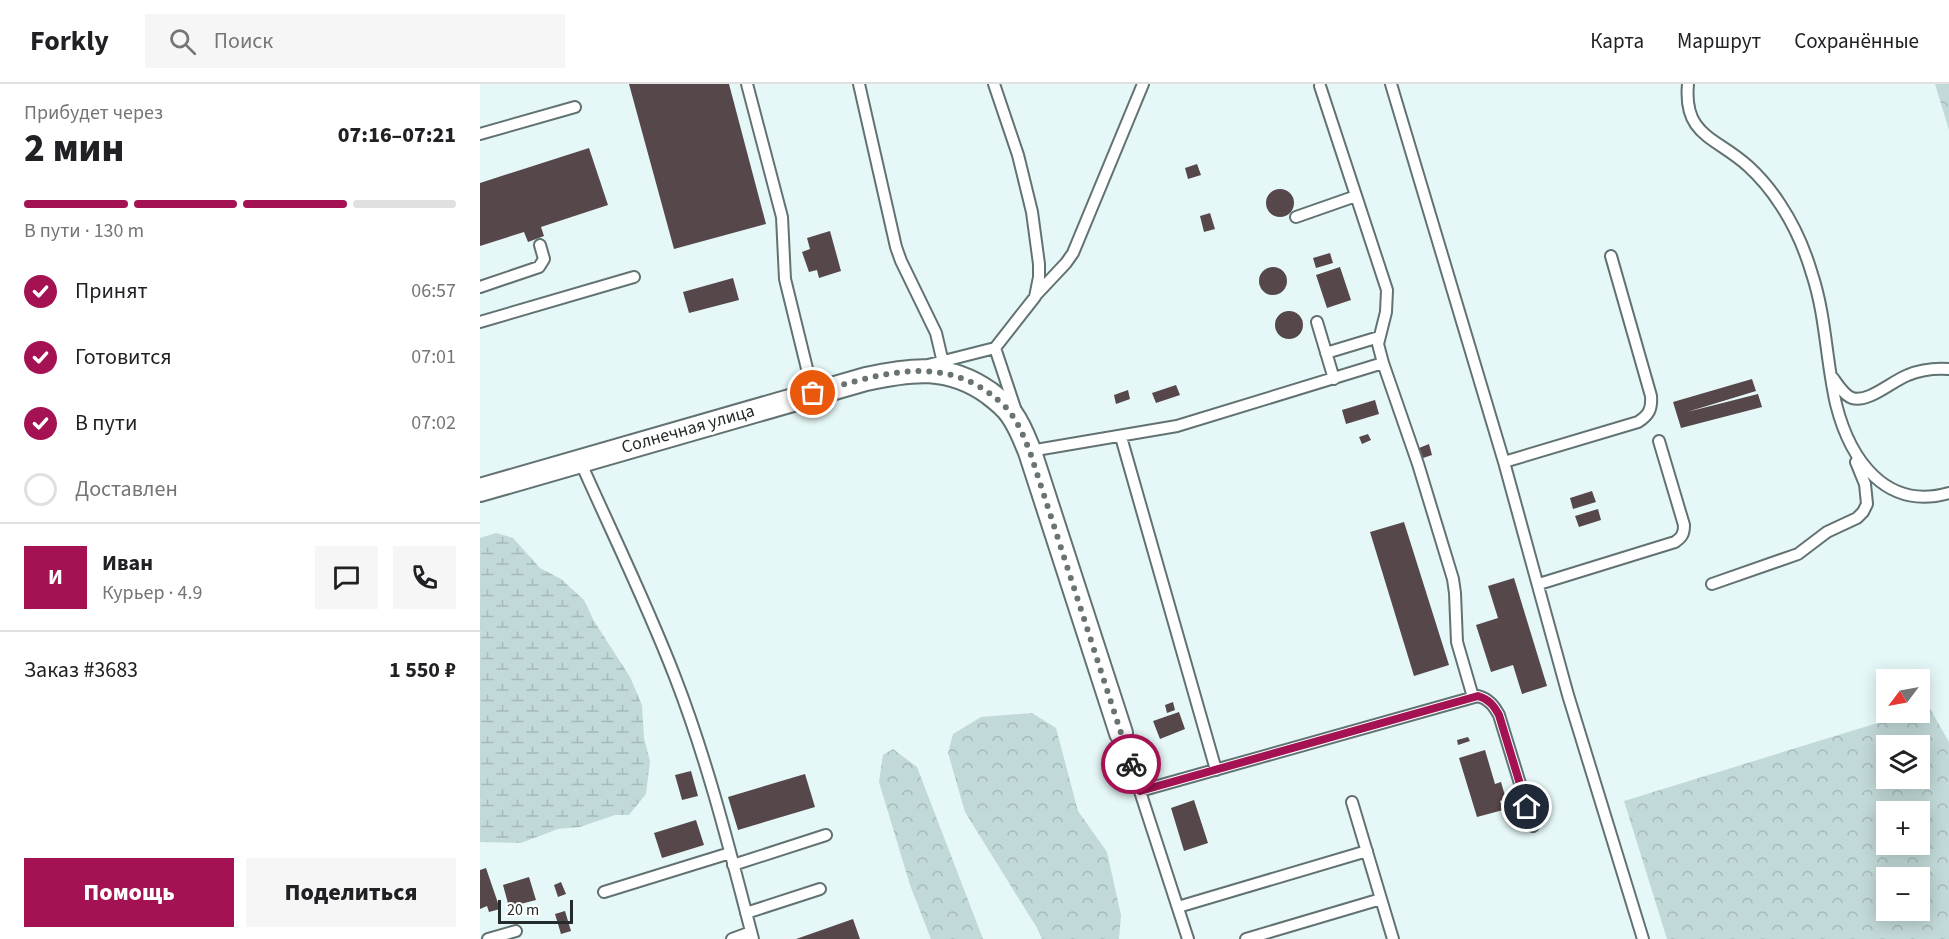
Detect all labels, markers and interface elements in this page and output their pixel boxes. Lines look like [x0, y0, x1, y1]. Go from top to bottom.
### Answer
search box [145, 14, 565, 68]
text: Forkly [30, 21, 109, 61]
icon: search [166, 25, 199, 58]
text: Поиск [214, 25, 273, 57]
text: Карта [1590, 26, 1644, 56]
text: Маршрут [1677, 26, 1761, 56]
text: Сохранённые [1794, 26, 1919, 56]
text: Прибудет через [24, 99, 163, 127]
text: 07:16–07:21 [338, 119, 456, 151]
text: 2 мин [24, 121, 124, 177]
text: В пути · 130 m [24, 217, 144, 245]
icon: check [24, 275, 57, 308]
text: Принят [75, 275, 148, 307]
text: 06:57 [411, 277, 456, 305]
icon: check [24, 341, 57, 374]
text: Готовится [75, 341, 172, 373]
text: 07:01 [411, 343, 456, 371]
pin [787, 367, 838, 418]
icon: bag [796, 376, 829, 409]
street label: Солнечная улица [619, 398, 757, 460]
icon: check [24, 407, 57, 440]
text: В пути [75, 407, 137, 439]
text: 07:02 [411, 409, 456, 437]
text: Доставлен [75, 473, 178, 505]
button: chat [315, 546, 378, 609]
button: phone [393, 546, 456, 609]
text: Иван [102, 547, 153, 579]
text: И [48, 561, 63, 593]
text: Курьер · 4.9 [102, 579, 202, 607]
text: Заказ #3683 [24, 654, 138, 686]
text: 1 550 ₽ [389, 654, 456, 686]
north arrow [1876, 669, 1930, 723]
map controls [1876, 669, 1930, 921]
courier [1101, 734, 1161, 794]
button: layers [1876, 735, 1930, 789]
icon: bike [1115, 748, 1148, 781]
pin [1501, 781, 1552, 832]
icon: home [1510, 790, 1543, 823]
button: + [1876, 801, 1930, 855]
button: Помощь [24, 858, 234, 927]
button: Поделиться [246, 858, 456, 927]
button: − [1876, 867, 1930, 921]
scale bar [498, 897, 573, 924]
text: 20 m [507, 899, 539, 921]

